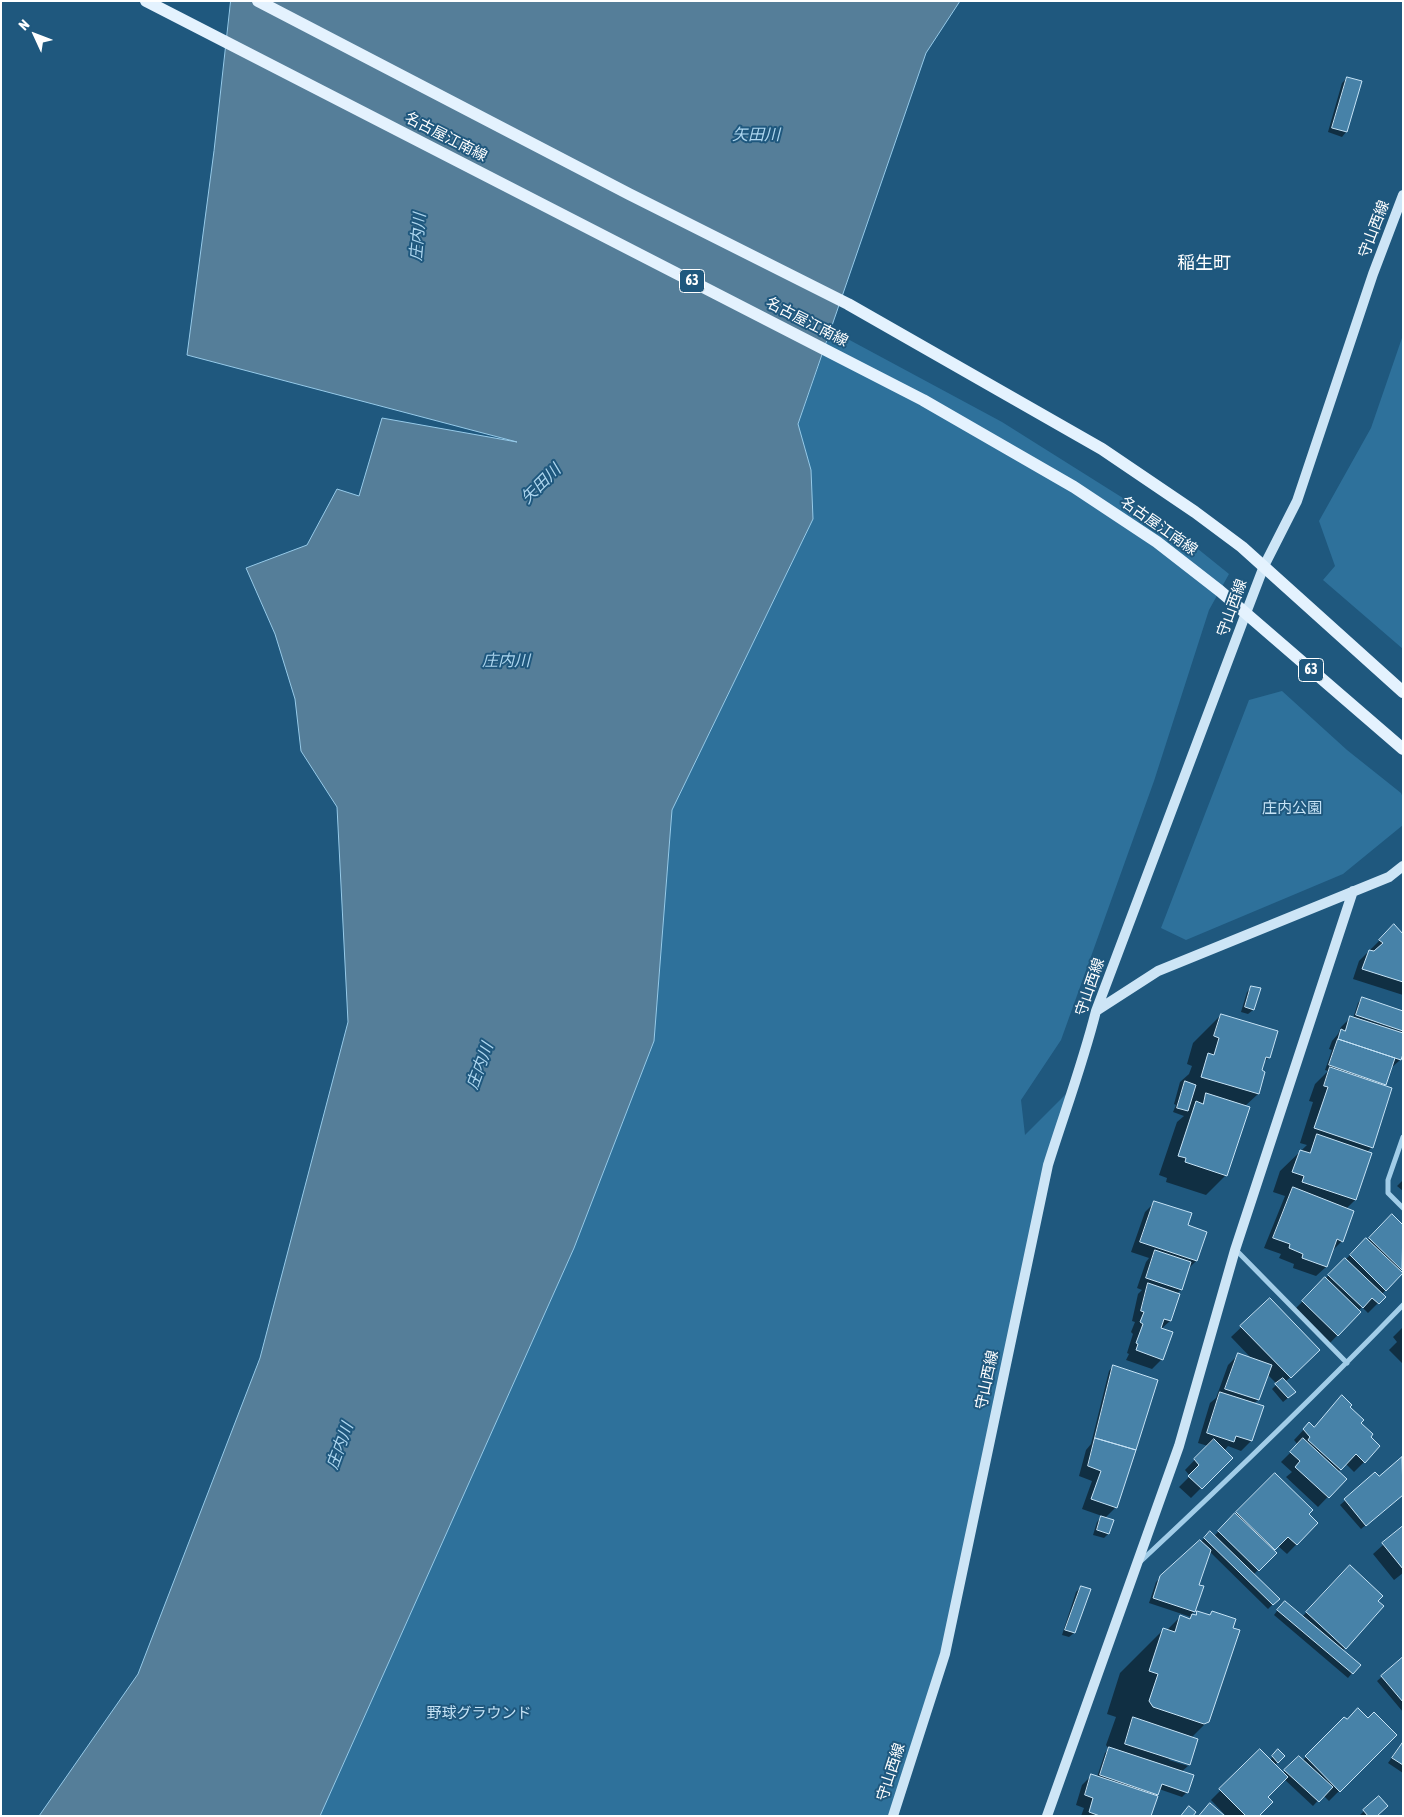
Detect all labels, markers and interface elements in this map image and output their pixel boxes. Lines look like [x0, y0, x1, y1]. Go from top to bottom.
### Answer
north arrow [10, 10, 60, 60]
text: N [15, 16, 33, 33]
street label: 名古屋江南線 [402, 109, 490, 165]
water label: 矢田川 [732, 125, 780, 145]
street label: 守山西線 [1355, 198, 1393, 260]
water label: 庄内川 [406, 212, 430, 262]
district label: 稲生町 [1177, 252, 1231, 274]
road number: 63 [680, 270, 704, 292]
street label: 名古屋江南線 [763, 294, 851, 350]
water label: 矢田川 [517, 460, 565, 508]
street label: 名古屋江南線 [1117, 493, 1201, 559]
street label: 守山西線 [1213, 577, 1251, 639]
water label: 庄内川 [482, 651, 530, 671]
road number: 63 [1298, 658, 1324, 682]
park label: 庄内公園 [1262, 799, 1322, 817]
street label: 守山西線 [1072, 956, 1108, 1018]
water label: 庄内川 [463, 1040, 497, 1092]
street label: 守山西線 [972, 1349, 1002, 1411]
water label: 庄内川 [323, 1420, 357, 1472]
park label: 野球グラウンド [427, 1704, 531, 1722]
street label: 守山西線 [873, 1741, 909, 1803]

